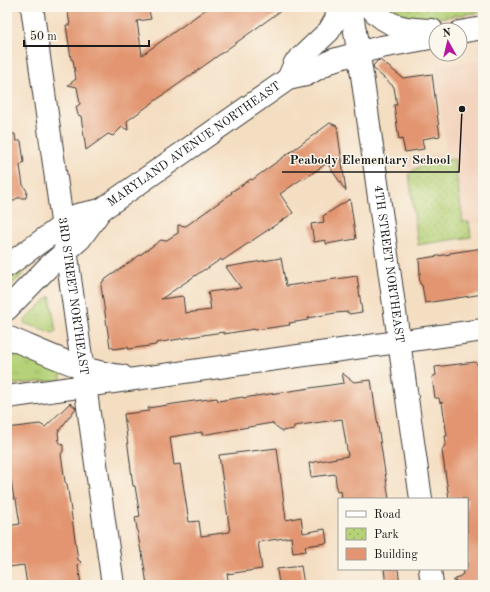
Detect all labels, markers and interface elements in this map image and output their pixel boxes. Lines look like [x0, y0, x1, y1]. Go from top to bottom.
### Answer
scale bar [24, 22, 149, 48]
north arrow [428, 22, 468, 62]
text: N [442, 27, 452, 40]
text: 50 m [30, 30, 57, 43]
street label: MARYLAND AVENUE NORTHEAST [106, 80, 283, 209]
callout: Peabody Elementary School [282, 147, 459, 172]
text: Peabody Elementary School [290, 154, 450, 167]
street label: 4TH STREET NORTHEAST [371, 185, 405, 344]
street label: 3RD STREET NORTHEAST [56, 216, 90, 376]
legend [338, 498, 468, 570]
text: Road [374, 509, 401, 521]
text: Park [374, 529, 399, 541]
text: Building [374, 549, 418, 561]

